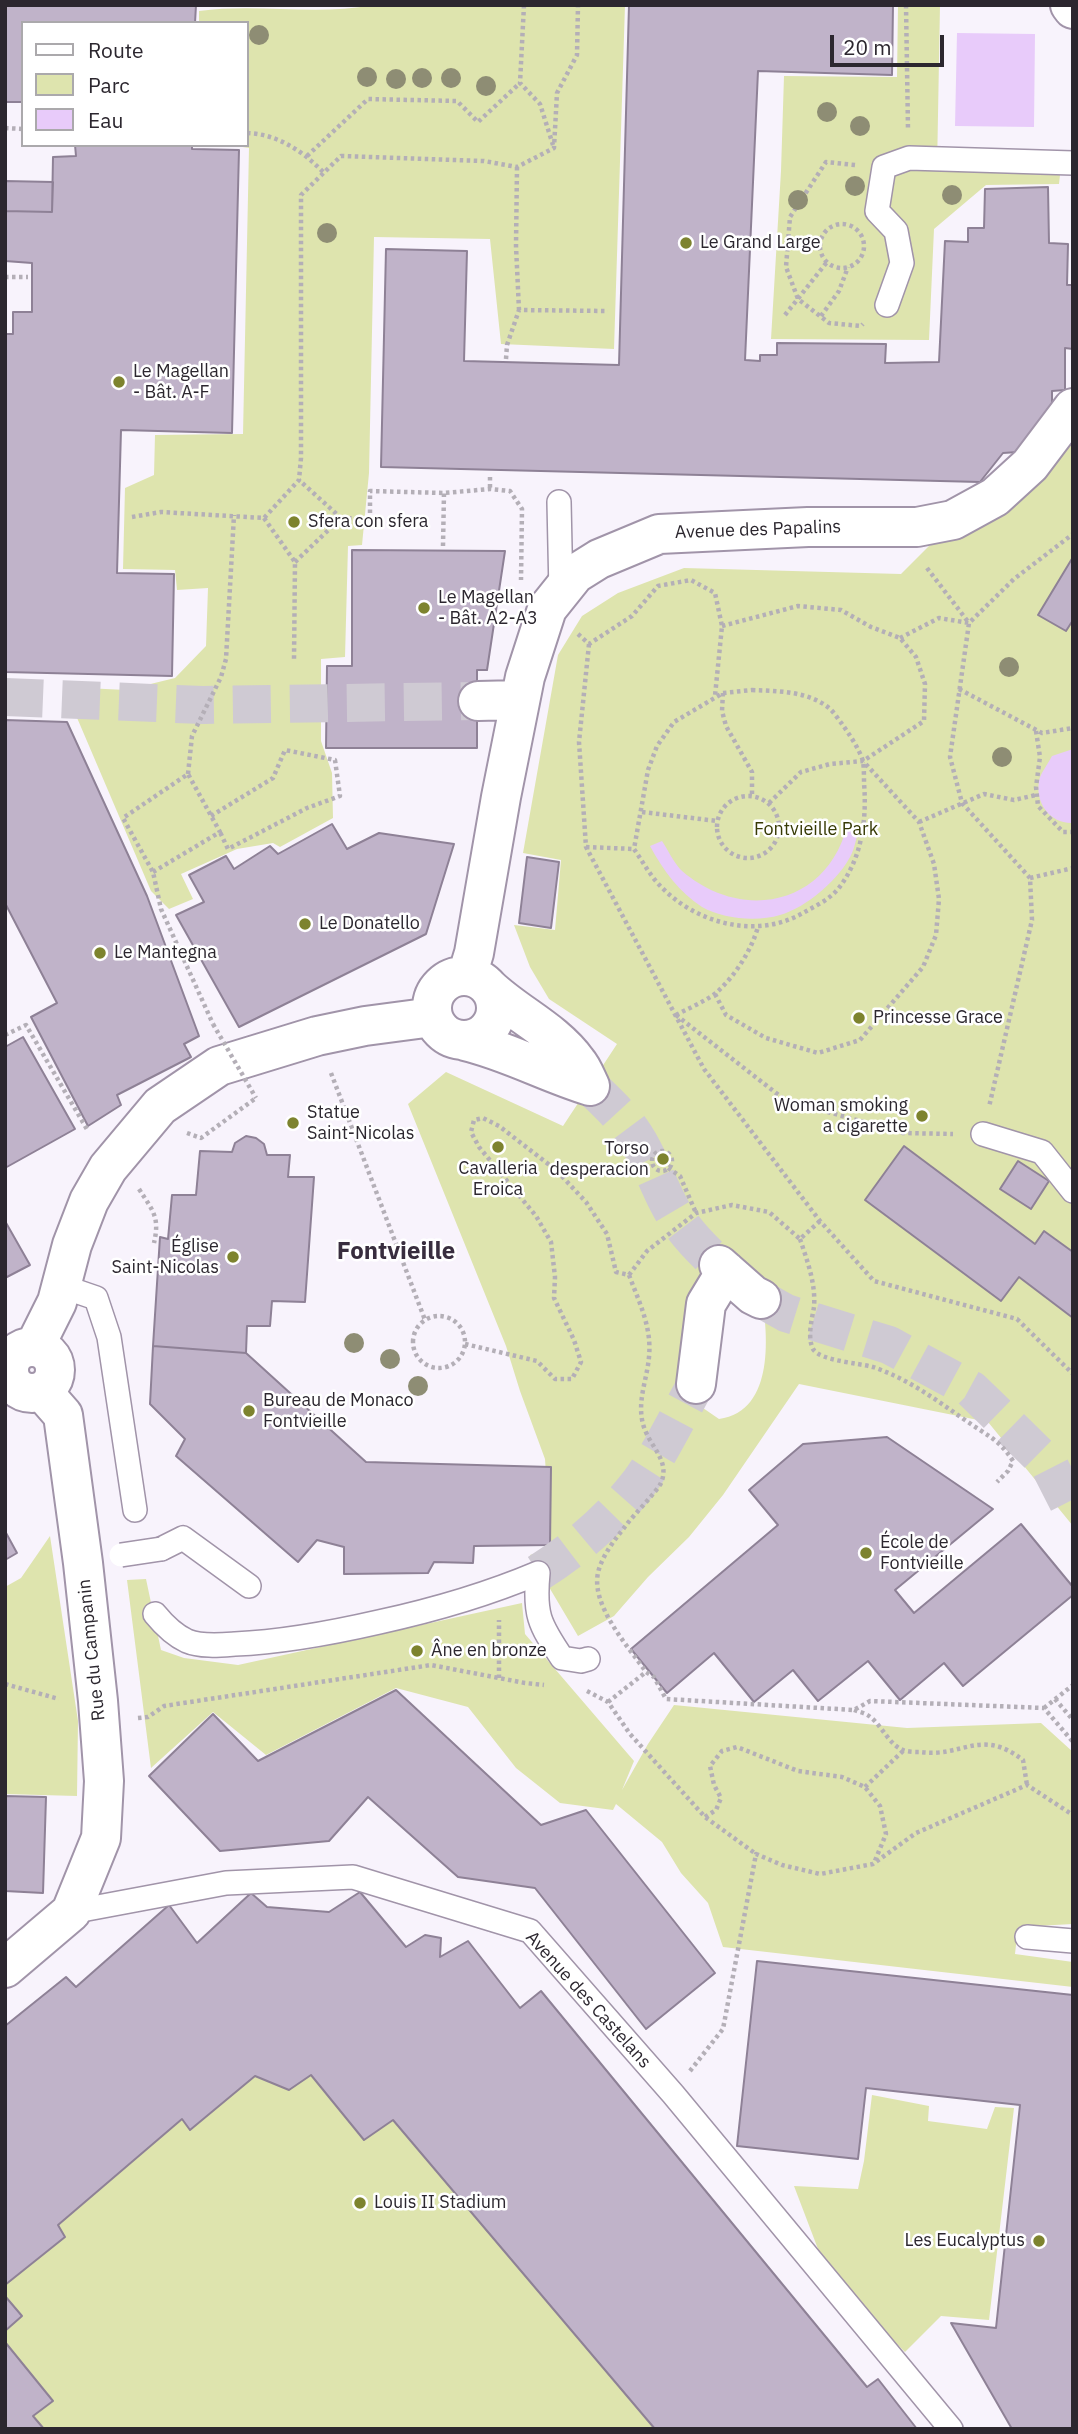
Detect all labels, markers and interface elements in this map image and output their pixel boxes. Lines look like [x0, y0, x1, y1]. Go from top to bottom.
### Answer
legend [21, 21, 248, 147]
scale bar [833, 21, 947, 65]
text: 20 m [843, 33, 892, 61]
text: Route [88, 36, 144, 64]
text: Parc [88, 71, 130, 99]
text: Eau [88, 106, 123, 134]
place label: Le Grand Large [700, 232, 821, 254]
marker: Le Grand Large [678, 235, 694, 251]
place label: Le Magellan - Bât. A-F [133, 361, 229, 404]
marker: Le Magellan - Bât. A-F [111, 374, 127, 390]
place label: Sfera con sfera [308, 511, 428, 533]
marker: Sfera con sfera [286, 514, 302, 530]
street label: Avenue des Papalins [674, 516, 842, 544]
place label: Le Magellan - Bât. A2-A3 [438, 587, 538, 630]
marker: Le Magellan - Bât. A2-A3 [416, 600, 432, 616]
park label: Fontvieille Park [754, 819, 878, 841]
place label: Le Donatello [319, 913, 420, 935]
marker: Le Donatello [297, 916, 313, 932]
place label: Le Mantegna [114, 942, 217, 964]
marker: Le Mantegna [92, 945, 108, 961]
place label: Princesse Grace [873, 1007, 1003, 1029]
marker: Princesse Grace [851, 1010, 867, 1026]
place label: Woman smoking a cigarette [774, 1095, 908, 1138]
place label: Statue Saint-Nicolas [307, 1102, 414, 1144]
marker: Woman smoking a cigarette [914, 1108, 930, 1124]
marker: Statue Saint-Nicolas [285, 1115, 301, 1131]
place label: Torso desperacion [550, 1138, 649, 1180]
marker: Cavalleria Eroica [490, 1139, 506, 1155]
marker: Torso desperacion [655, 1151, 671, 1167]
place label: Cavalleria Eroica [458, 1158, 538, 1200]
place label: Église Saint-Nicolas [112, 1236, 219, 1278]
district label: Fontvieille [337, 1238, 455, 1266]
marker: Église Saint-Nicolas [225, 1249, 241, 1265]
place label: Bureau de Monaco Fontvieille [263, 1390, 414, 1432]
marker: Bureau de Monaco Fontvieille [241, 1403, 257, 1419]
place label: École de Fontvieille [880, 1532, 964, 1574]
marker: École de Fontvieille [858, 1545, 874, 1561]
street label: Rue du Campanin [74, 1578, 110, 1722]
place label: Âne en bronze [431, 1640, 547, 1662]
marker: Âne en bronze [409, 1643, 425, 1659]
street label: Avenue des Castelans [521, 1927, 655, 2073]
place label: Louis II Stadium [374, 2192, 507, 2214]
marker: Louis II Stadium [352, 2195, 368, 2211]
place label: Les Eucalyptus [905, 2230, 1025, 2252]
marker: Les Eucalyptus [1031, 2233, 1047, 2249]

